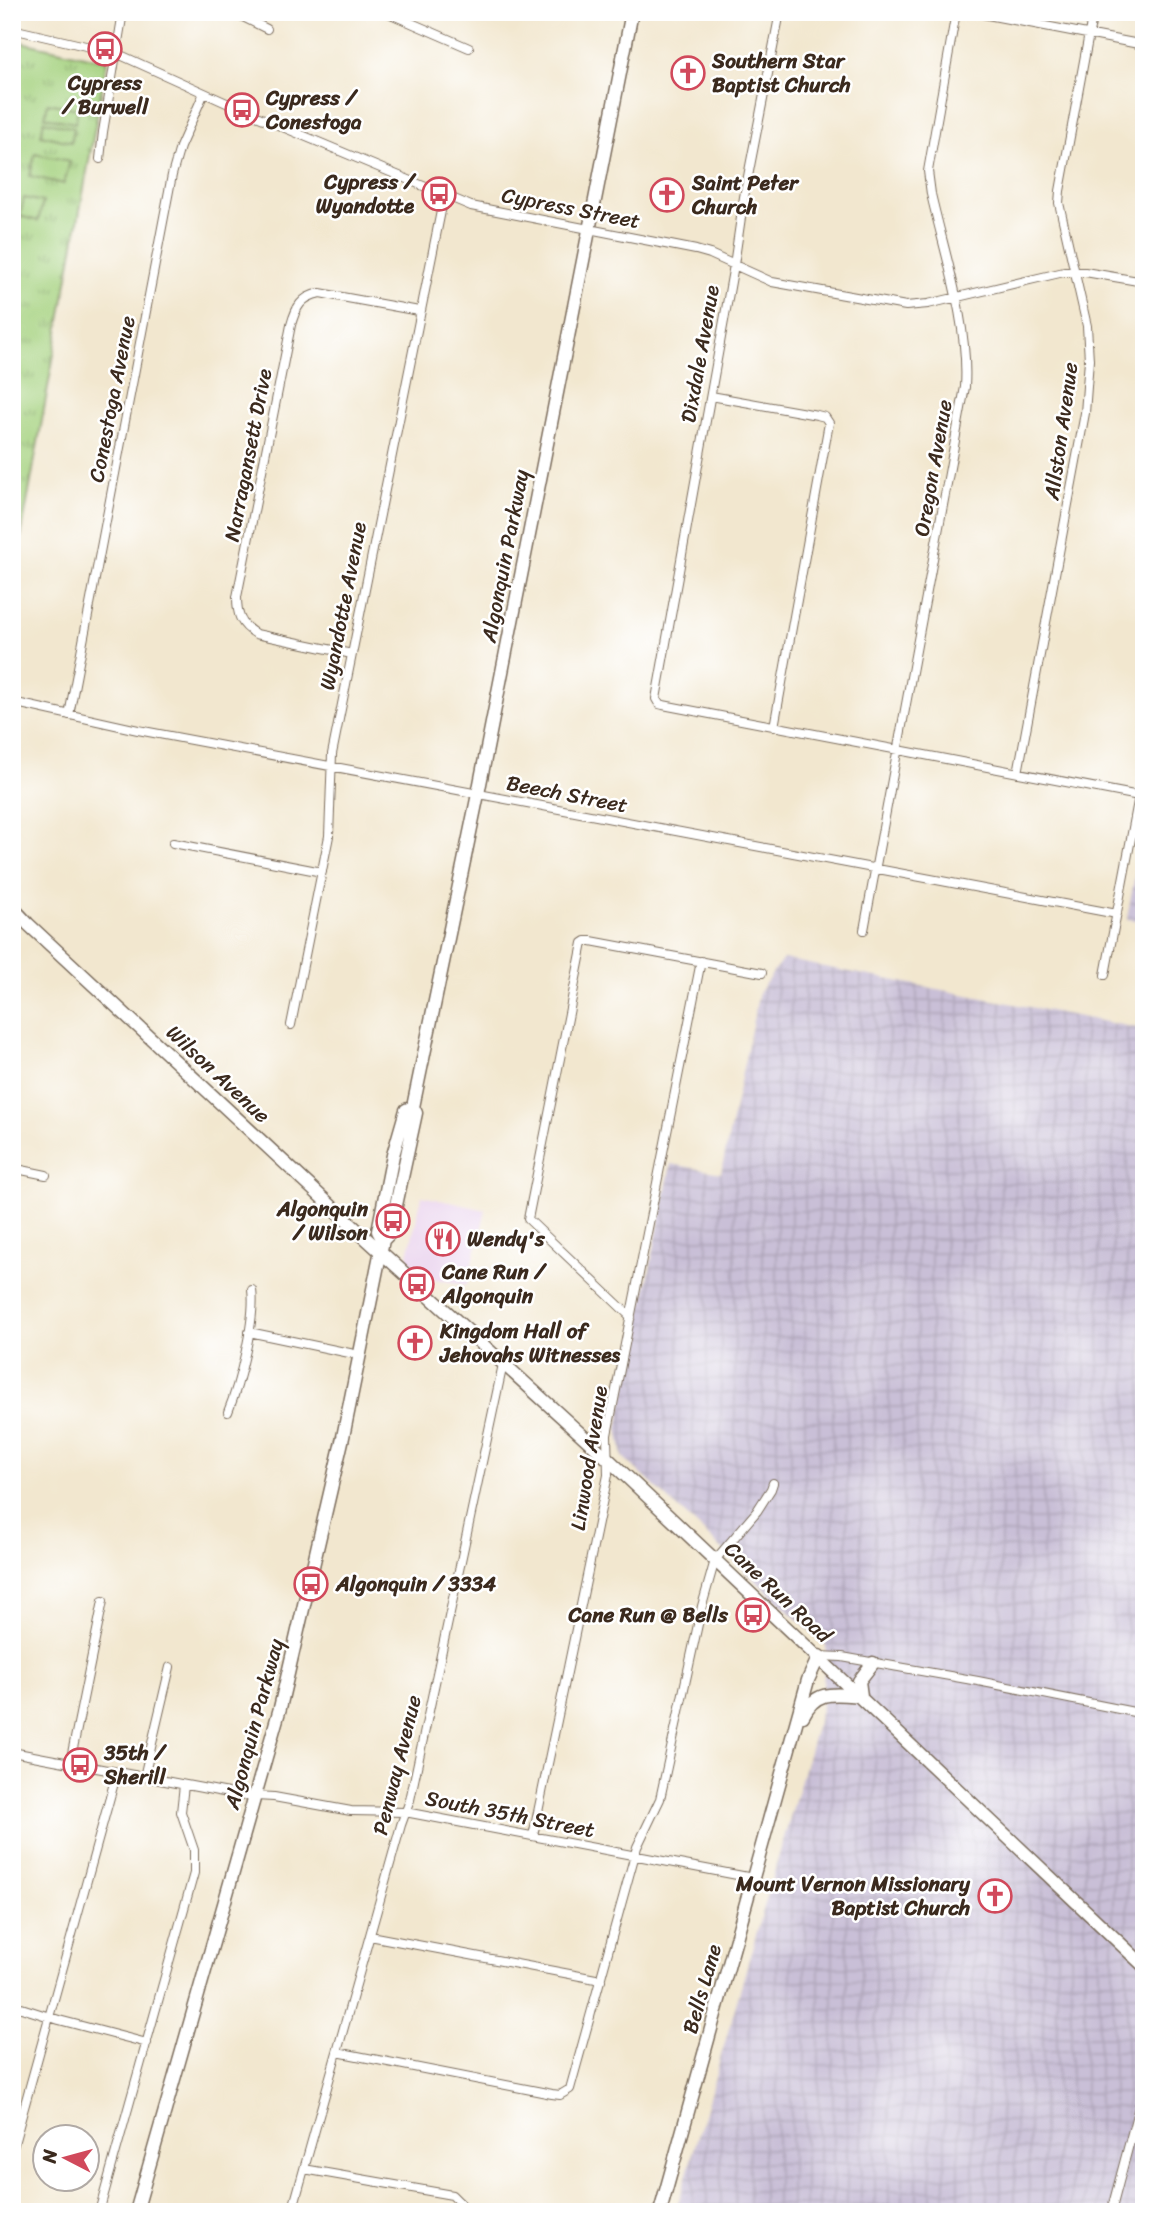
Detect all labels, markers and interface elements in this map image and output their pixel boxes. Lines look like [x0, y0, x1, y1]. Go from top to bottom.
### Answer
bus stop icon: Cypress / Burwell [86, 30, 124, 68]
place label: Southern Star Baptist Church [711, 42, 851, 104]
church icon: Southern Star Baptist Church [669, 54, 707, 92]
place label: Cypress / Burwell [61, 64, 149, 126]
place label: Cypress / Conestoga [265, 79, 362, 141]
bus stop icon: Cypress / Conestoga [223, 91, 261, 129]
place label: Cypress / Wyandotte [316, 163, 417, 225]
place label: Saint Peter Church [691, 164, 800, 226]
bus stop icon: Cypress / Wyandotte [420, 175, 458, 213]
street label: Cypress Street [499, 176, 643, 240]
church icon: Saint Peter Church [648, 176, 686, 214]
street label: Dixdale Avenue [669, 282, 731, 426]
street label: Conestoga Avenue [77, 312, 147, 485]
street label: Allston Avenue [1032, 359, 1089, 503]
street label: Narragansett Drive [213, 365, 283, 545]
street label: Oregon Avenue [902, 396, 964, 539]
street label: Algonquin Parkway [469, 466, 540, 647]
street label: Wyandotte Avenue [308, 519, 378, 693]
street label: Beech Street [503, 764, 631, 824]
street label: Wilson Avenue [157, 1015, 279, 1133]
place label: Algonquin / Wilson [276, 1190, 369, 1252]
bus stop icon: Algonquin / Wilson [374, 1202, 412, 1240]
restaurant icon: Wendy's [424, 1220, 462, 1258]
place label: Wendy's [467, 1220, 546, 1258]
place label: Cane Run / Algonquin [441, 1253, 547, 1315]
bus stop icon: Cane Run / Algonquin [398, 1265, 436, 1303]
place label: Kingdom Hall of Jehovahs Witnesses [439, 1312, 621, 1374]
church icon: Kingdom Hall of Jehovahs Witnesses [396, 1324, 434, 1362]
street label: Linwood Avenue [559, 1383, 619, 1533]
street label: Cane Run Road [715, 1531, 842, 1654]
bus stop icon: Algonquin / 3334 [292, 1565, 330, 1603]
place label: Algonquin / 3334 [335, 1565, 496, 1603]
place label: Cane Run @ Bells [568, 1596, 728, 1634]
bus stop icon: Cane Run @ Bells [734, 1596, 772, 1634]
street label: Algonquin Parkway [213, 1634, 295, 1815]
street label: Penway Avenue [361, 1691, 433, 1839]
place label: 35th / Sherill [103, 1734, 167, 1796]
bus stop icon: 35th / Sherill [61, 1746, 99, 1784]
street label: South 35th Street [422, 1779, 598, 1849]
place label: Mount Vernon Missionary Baptist Church [735, 1865, 971, 1927]
church icon: Mount Vernon Missionary Baptist Church [976, 1877, 1014, 1915]
street label: Bells Lane [671, 1940, 733, 2038]
north arrow [32, 2122, 102, 2192]
text: N [32, 2147, 67, 2166]

